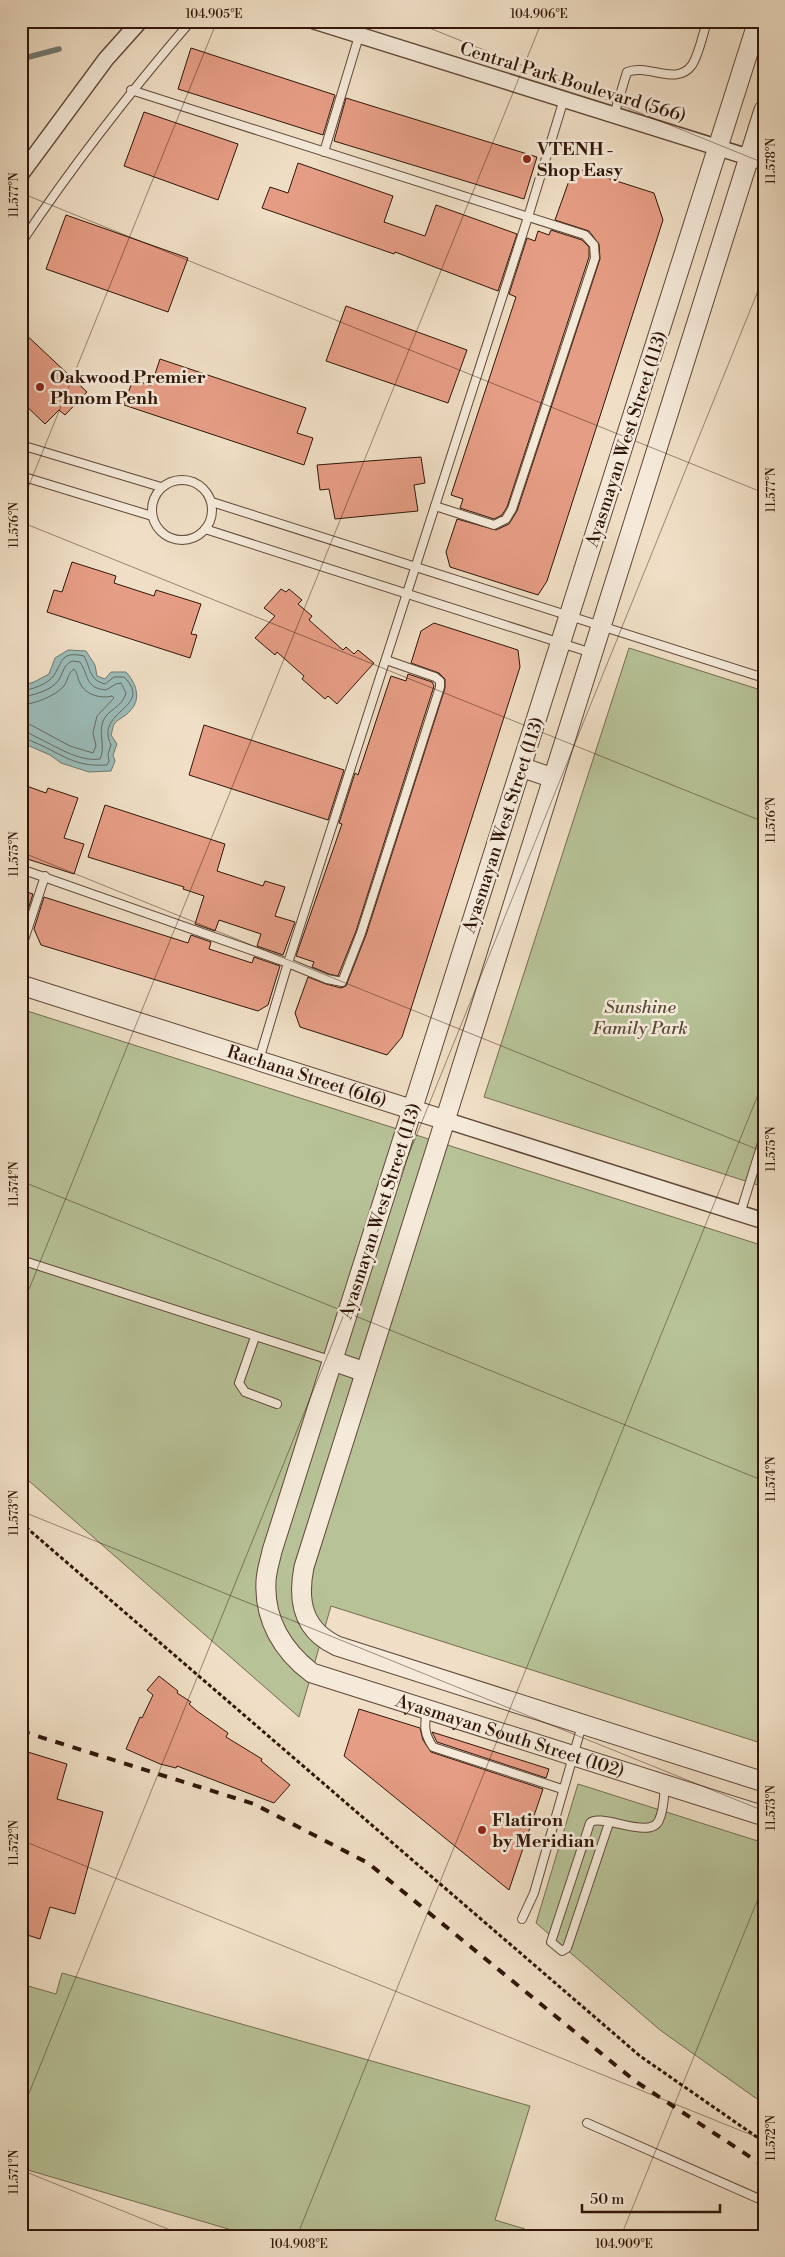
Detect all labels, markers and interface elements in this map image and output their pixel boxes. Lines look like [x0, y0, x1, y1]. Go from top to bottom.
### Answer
text: 104.905°E [185, 7, 243, 22]
text: 104.906°E [510, 7, 568, 22]
street label: Central Park Boulevard (566) [457, 37, 689, 128]
place label: VTENH - Shop Easy [536, 138, 624, 182]
text: 11.578°N [764, 138, 779, 184]
marker: VTENH - Shop Easy [521, 153, 533, 165]
text: 11.577°N [7, 172, 22, 218]
street label: Ayasmayan West Street (113) [580, 328, 672, 551]
place label: Oakwood Premier Phnom Penh [50, 366, 206, 410]
marker: Oakwood Premier Phnom Penh [34, 381, 46, 393]
text: 11.577°N [764, 467, 779, 513]
text: 11.576°N [7, 502, 22, 548]
street label: Ayasmayan West Street (113) [457, 714, 549, 937]
text: 11.576°N [764, 797, 779, 843]
text: 11.575°N [7, 831, 22, 877]
park label: Sunshine Family Park [592, 996, 688, 1040]
street label: Rachana Street (616) [224, 1040, 390, 1113]
street label: Ayasmayan West Street (113) [334, 1100, 426, 1323]
text: 11.575°N [764, 1126, 779, 1172]
text: 11.574°N [7, 1161, 22, 1207]
text: 11.574°N [764, 1456, 779, 1502]
text: 11.573°N [7, 1490, 22, 1536]
street label: Ayasmayan South Street (102) [392, 1689, 627, 1783]
text: 11.573°N [764, 1785, 779, 1831]
place label: Flatiron by Meridian [492, 1809, 594, 1853]
text: 11.572°N [7, 1820, 22, 1866]
marker: Flatiron by Meridian [476, 1824, 488, 1836]
text: 11.572°N [764, 2115, 779, 2161]
text: 11.571°N [7, 2150, 22, 2194]
scale bar [582, 2182, 720, 2214]
text: 50 m [590, 2190, 624, 2209]
text: 104.908°E [270, 2237, 328, 2252]
text: 104.909°E [595, 2237, 653, 2252]

